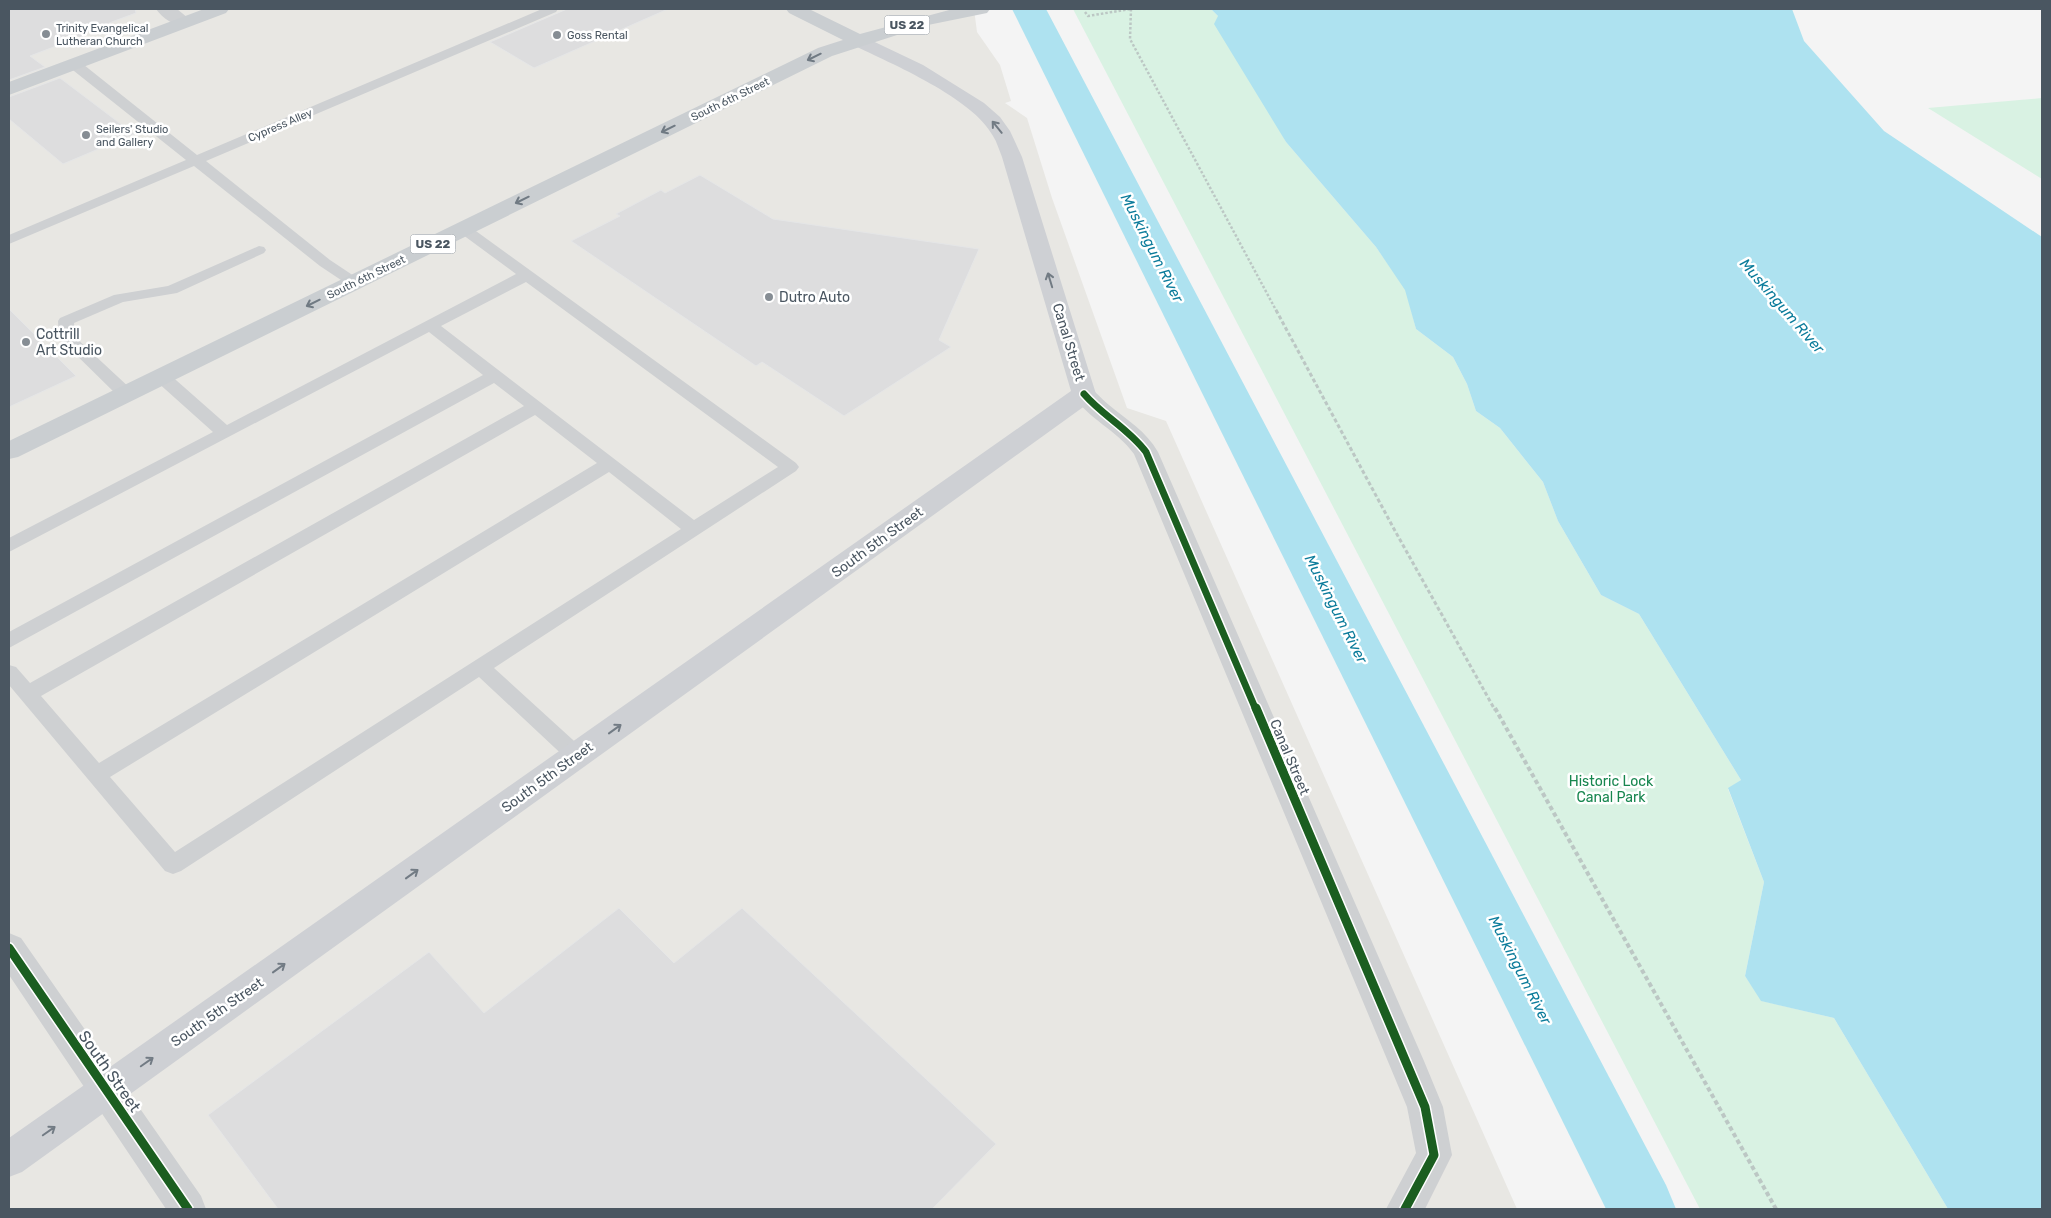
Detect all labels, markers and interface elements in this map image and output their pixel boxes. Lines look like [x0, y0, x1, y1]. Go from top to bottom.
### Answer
road number: US 22 [884, 16, 930, 34]
place label: Trinity Evangelical Lutheran Church [56, 22, 148, 48]
marker: Trinity Evangelical Lutheran Church [40, 28, 52, 40]
marker: Goss Rental [551, 29, 563, 41]
place label: Goss Rental [567, 29, 628, 42]
one-way arrow [807, 53, 822, 63]
street label: South 6th Street [689, 75, 772, 124]
street label: Cypress Alley [246, 106, 314, 145]
one-way arrow [991, 121, 1002, 134]
place label: Seilers' Studio and Gallery [96, 123, 168, 149]
one-way arrow [661, 125, 676, 134]
marker: Seilers' Studio and Gallery [80, 129, 92, 141]
water label: Muskingum River [1117, 191, 1188, 307]
one-way arrow [515, 196, 530, 205]
road number: US 22 [410, 234, 456, 253]
street label: South 6th Street [325, 253, 408, 302]
water label: Muskingum River [1736, 255, 1829, 358]
one-way arrow [1044, 273, 1054, 289]
place label: Dutro Auto [779, 289, 850, 306]
marker: Dutro Auto [763, 291, 775, 303]
one-way arrow [306, 299, 321, 308]
street label: Canal Street [1049, 301, 1089, 384]
place label: Cottrill Art Studio [36, 326, 102, 359]
marker: Cottrill Art Studio [20, 336, 32, 348]
street label: South 5th Street [828, 503, 927, 581]
water label: Muskingum River [1301, 552, 1372, 668]
street label: Canal Street [1266, 717, 1313, 798]
one-way arrow [608, 724, 622, 734]
street label: South 5th Street [498, 738, 597, 816]
park label: Historic Lock Canal Park [1569, 773, 1654, 806]
one-way arrow [404, 869, 418, 879]
water label: Muskingum River [1485, 913, 1556, 1029]
one-way arrow [272, 963, 286, 973]
street label: South 5th Street [168, 974, 267, 1051]
street label: South Street [75, 1027, 145, 1116]
one-way arrow [140, 1057, 154, 1067]
one-way arrow [42, 1126, 56, 1136]

